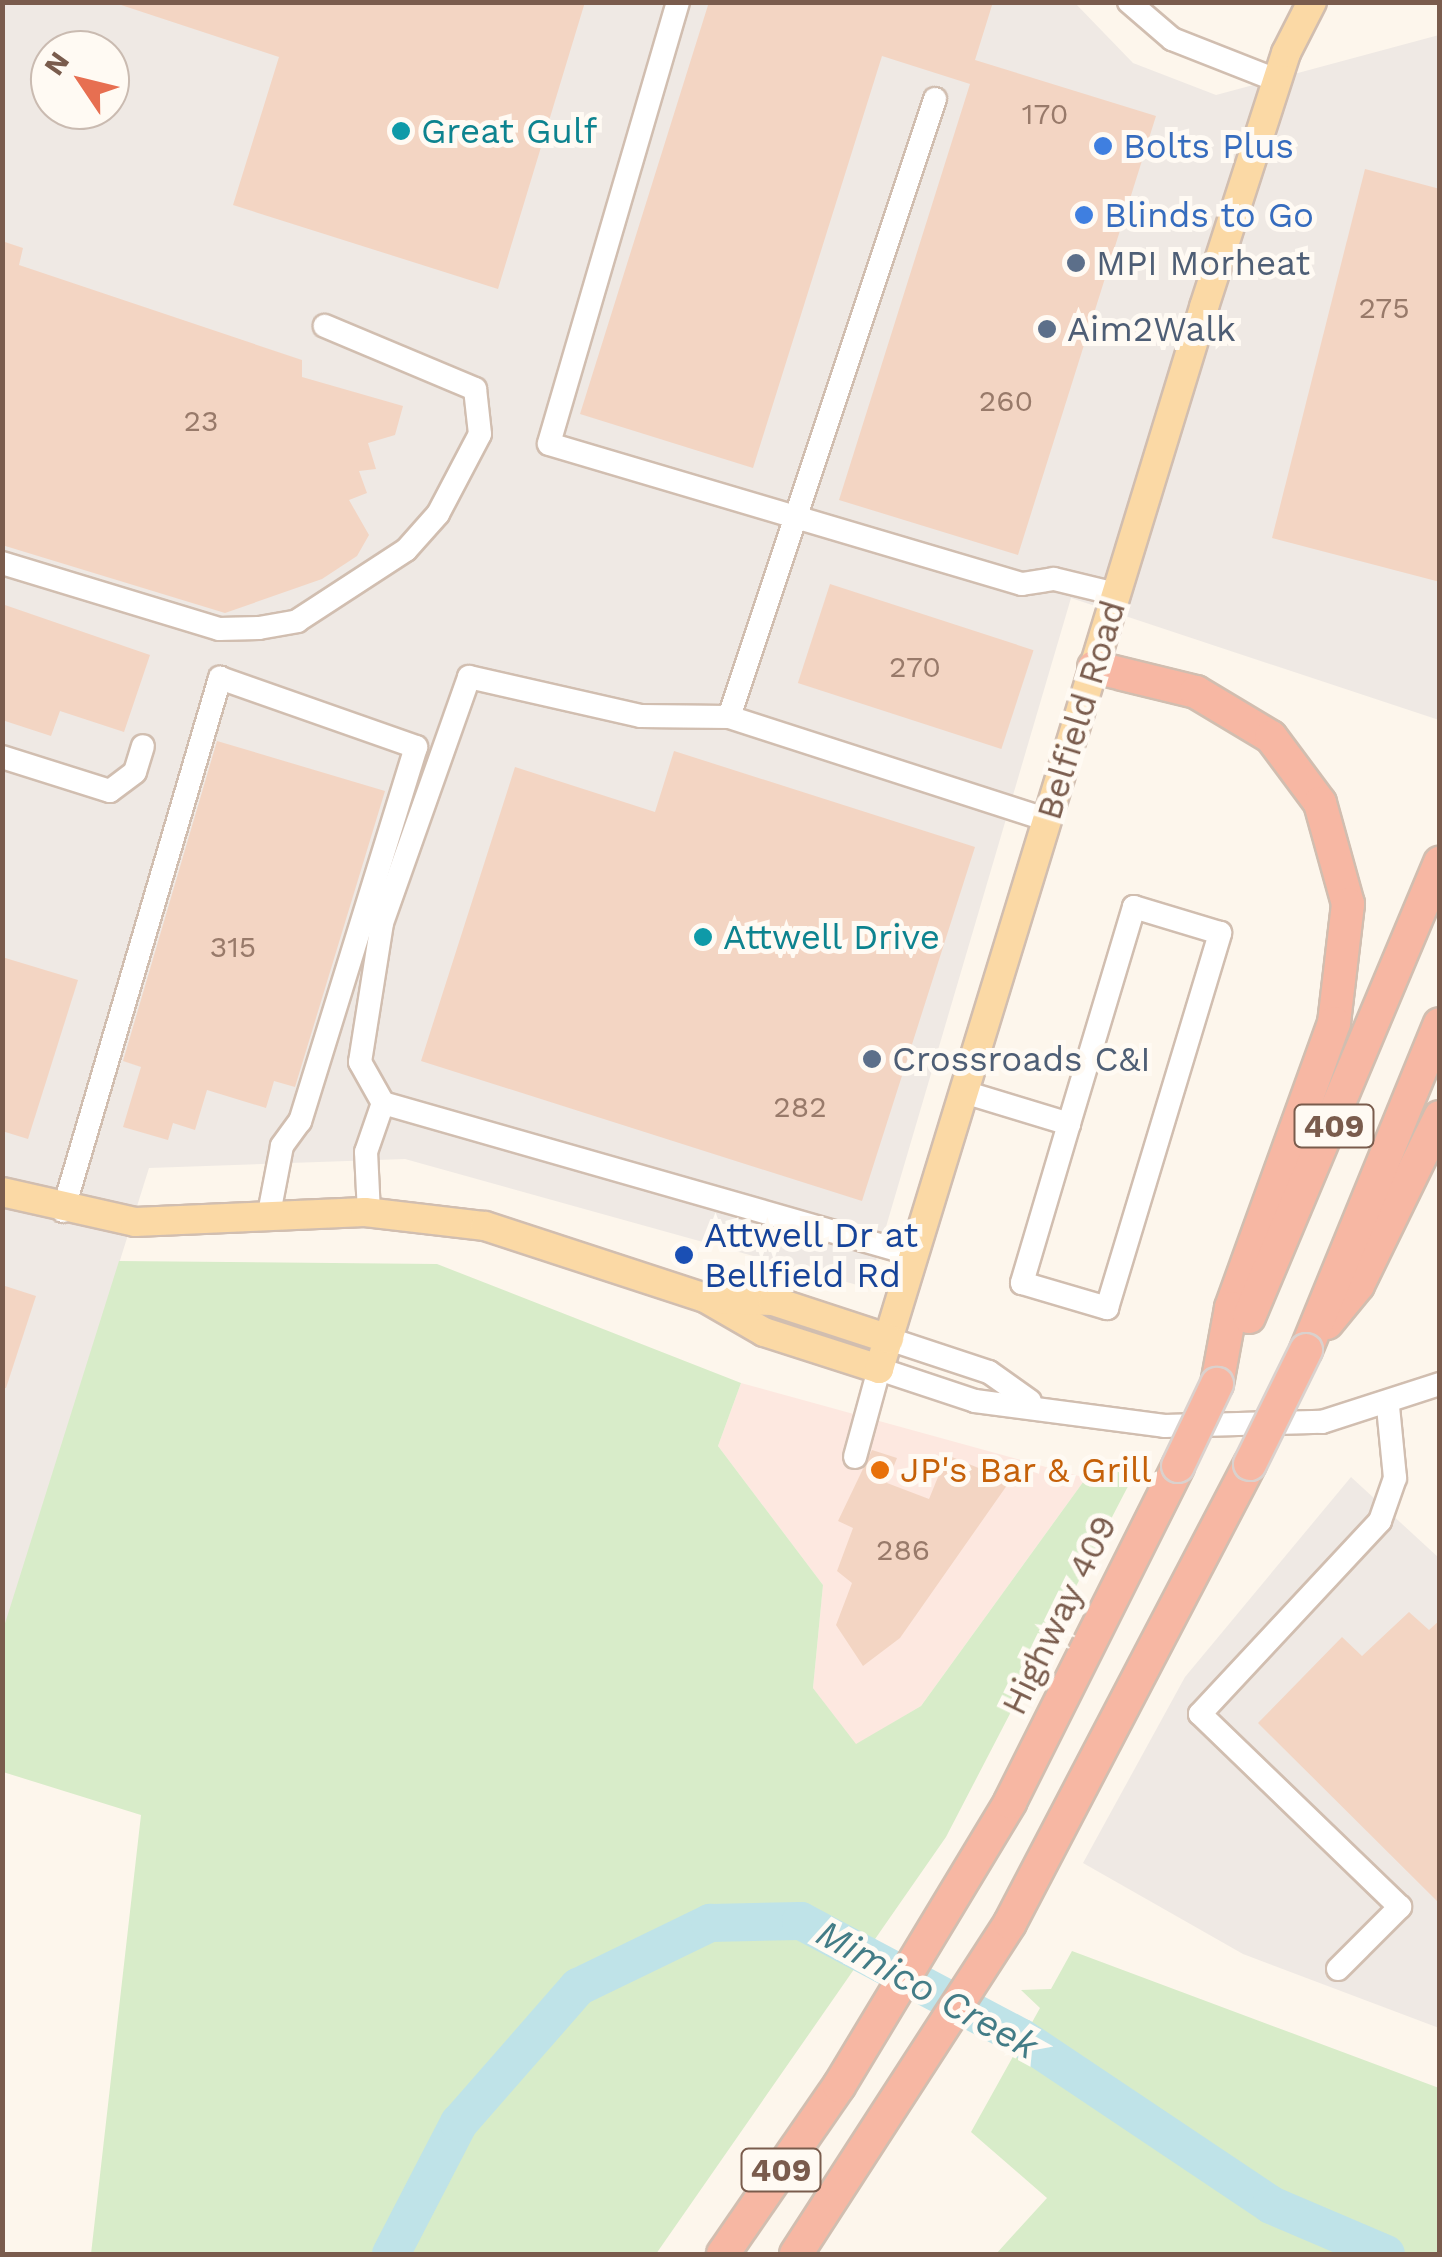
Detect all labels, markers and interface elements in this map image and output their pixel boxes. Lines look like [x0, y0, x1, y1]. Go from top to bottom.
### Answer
north arrow [30, 30, 130, 130]
text: N [37, 46, 76, 82]
house number: 170 [1022, 96, 1068, 132]
place label: Great Gulf [421, 110, 597, 152]
marker: Great Gulf [390, 120, 412, 142]
place label: Bolts Plus [1123, 125, 1294, 167]
marker: Bolts Plus [1092, 135, 1114, 157]
place label: Blinds to Go [1104, 194, 1315, 236]
marker: Blinds to Go [1073, 204, 1095, 226]
place label: MPI Morheat [1096, 242, 1310, 284]
marker: MPI Morheat [1065, 252, 1087, 274]
house number: 275 [1358, 290, 1410, 326]
place label: Aim2Walk [1067, 308, 1236, 350]
marker: Aim2Walk [1036, 318, 1058, 340]
house number: 260 [979, 383, 1033, 419]
house number: 23 [184, 403, 218, 439]
street label: Belfield Road [1028, 595, 1134, 825]
house number: 270 [889, 649, 941, 685]
place label: Attwell Drive [723, 916, 941, 958]
marker: Attwell Drive [692, 926, 714, 948]
house number: 315 [210, 929, 256, 965]
place label: Crossroads C&I [892, 1038, 1151, 1080]
marker: Crossroads C&I [861, 1048, 883, 1070]
house number: 282 [773, 1089, 827, 1125]
road number: 409 [1292, 1099, 1376, 1153]
place label: Attwell Dr at Bellfield Rd [704, 1214, 920, 1296]
marker: Attwell Dr at Bellfield Rd [673, 1244, 695, 1266]
place label: JP's Bar & Grill [900, 1449, 1152, 1491]
marker: JP's Bar & Grill [869, 1459, 891, 1481]
street label: Highway 409 [992, 1508, 1126, 1722]
house number: 286 [876, 1532, 930, 1568]
water label: Mimico Creek [808, 1910, 1046, 2070]
road number: 409 [738, 2143, 824, 2197]

